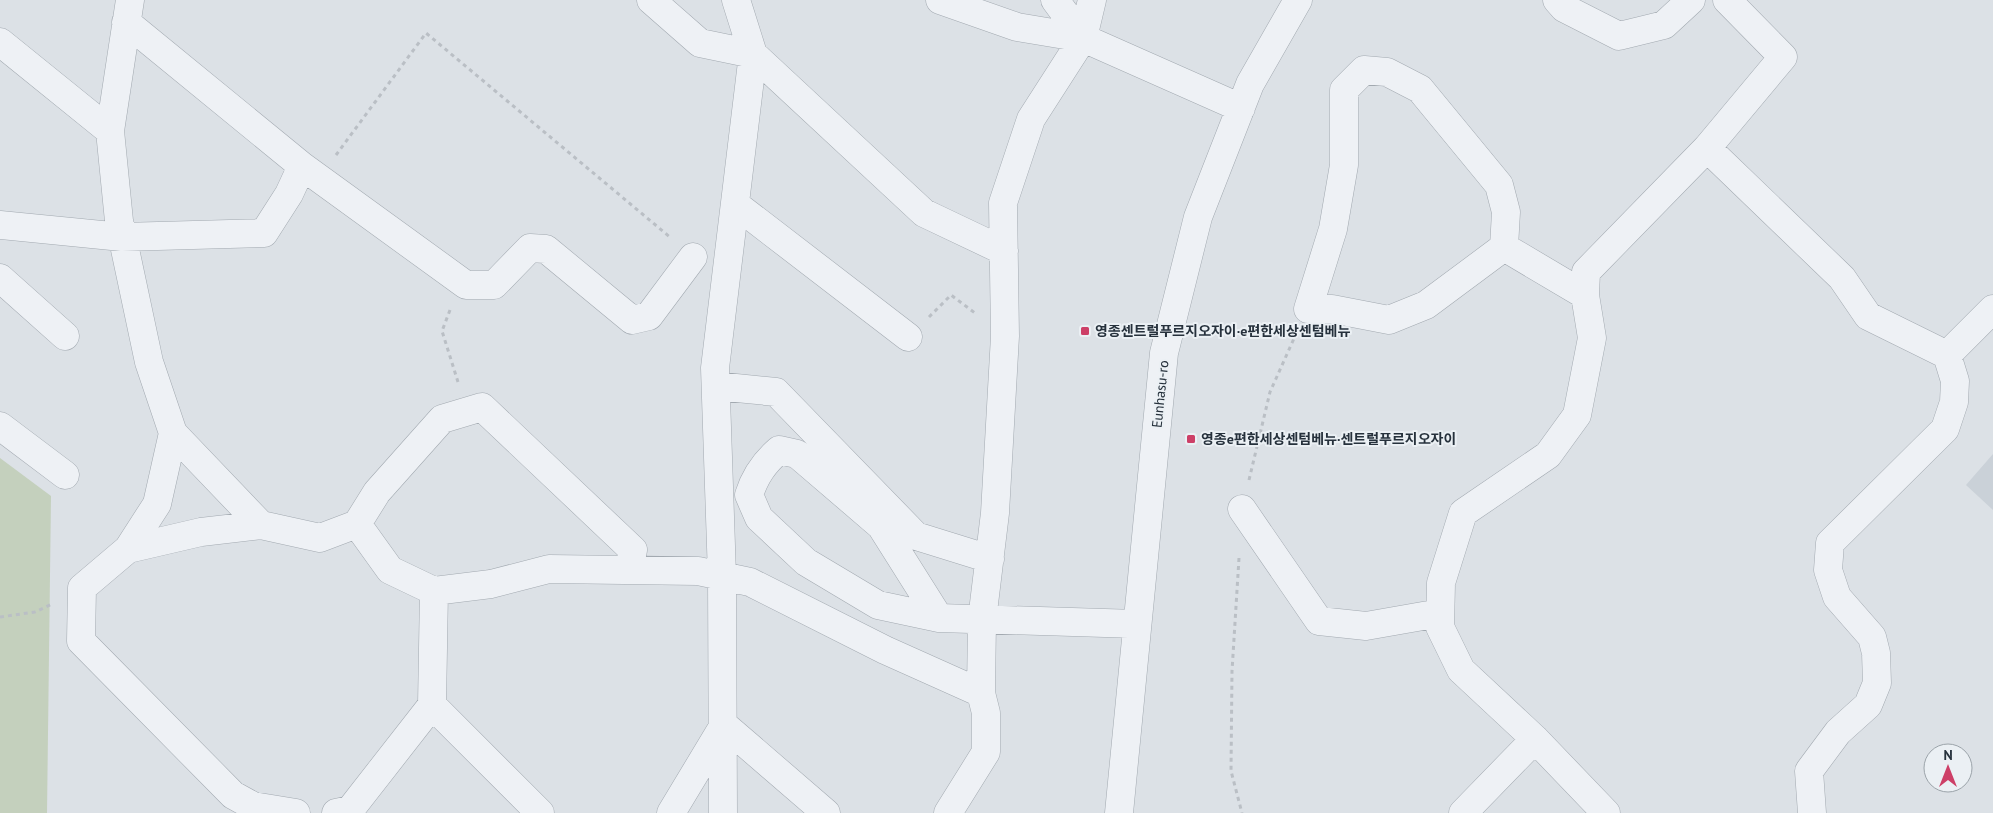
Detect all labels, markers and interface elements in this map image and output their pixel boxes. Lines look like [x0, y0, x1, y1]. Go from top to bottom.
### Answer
place label: 영종센트럴푸르지오자이·e편한세상센텀베뉴 [1095, 322, 1350, 340]
marker: 영종센트럴푸르지오자이·e편한세상센텀베뉴 [1079, 325, 1091, 337]
street label: Eunhasu-ro [1147, 359, 1173, 429]
place label: 영종e편한세상센텀베뉴·센트럴푸르지오자이 [1201, 430, 1456, 448]
marker: 영종e편한세상센텀베뉴·센트럴푸르지오자이 [1185, 433, 1197, 445]
north arrow [1923, 743, 1973, 793]
text: N [1943, 746, 1953, 764]

